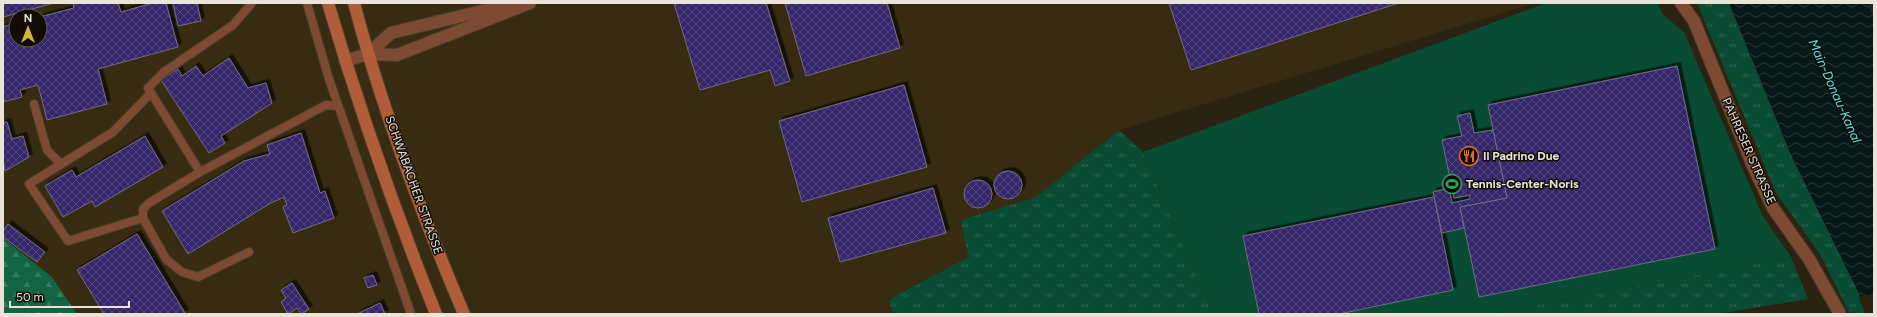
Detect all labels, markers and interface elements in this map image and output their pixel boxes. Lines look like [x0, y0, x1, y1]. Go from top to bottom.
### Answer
north arrow [8, 8, 48, 48]
text: N [24, 12, 32, 25]
water label: Main-Donau-Kanal [1805, 37, 1865, 145]
street label: PAHRESER STRASSE [1719, 96, 1779, 206]
street label: SCHWABACHER STRASSE [382, 114, 446, 256]
restaurant icon: Il Padrino Due [1458, 145, 1480, 167]
place label: Il Padrino Due [1483, 149, 1559, 163]
sports icon: Tennis-Center-Noris [1441, 173, 1463, 195]
place label: Tennis-Center-Noris [1466, 177, 1579, 191]
scale bar [10, 283, 129, 309]
text: 50 m [16, 290, 44, 304]

